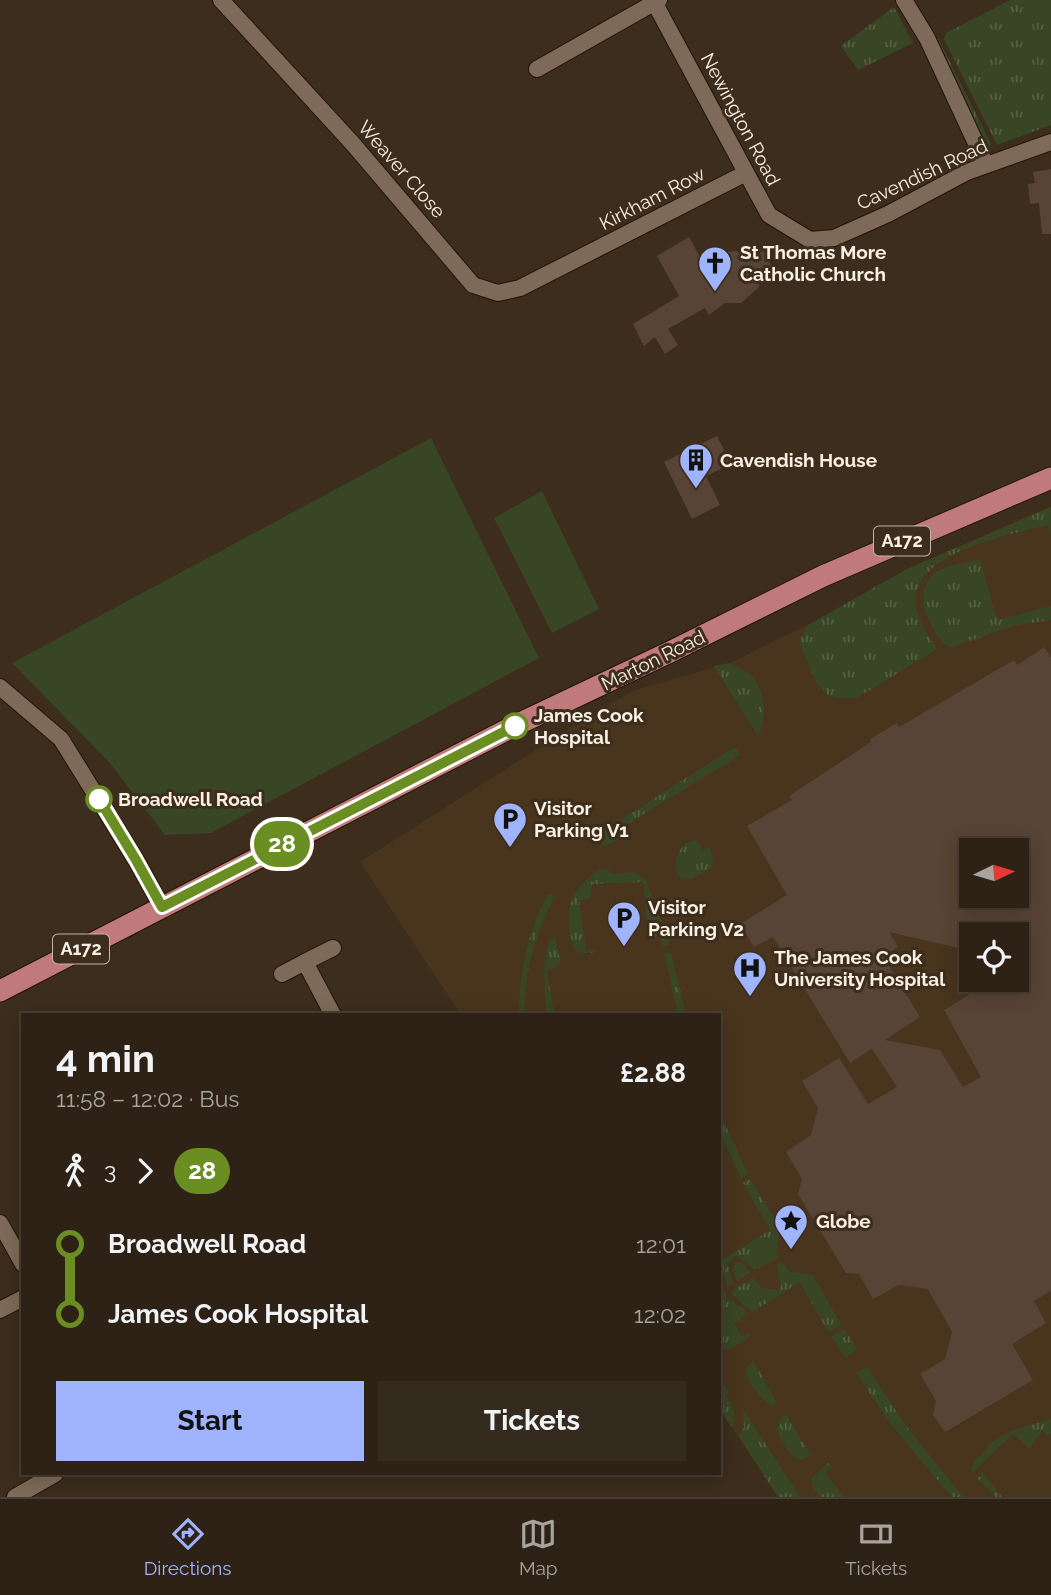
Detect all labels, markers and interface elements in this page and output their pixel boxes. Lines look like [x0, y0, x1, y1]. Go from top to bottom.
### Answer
street label: Newington Road [697, 49, 785, 189]
street label: Weaver Close [354, 116, 450, 222]
street label: Cavendish Road [853, 134, 991, 214]
street label: Kirkham Row [596, 162, 709, 234]
place label: St Thomas More Catholic Church [740, 241, 886, 285]
church icon: St Thomas More Catholic Church [696, 244, 734, 293]
building icon: Cavendish House [677, 441, 715, 490]
place label: Cavendish House [720, 449, 877, 471]
road number: A172 [874, 526, 930, 556]
street label: Marton Road [598, 625, 708, 695]
place label: James Cook Hospital [534, 704, 644, 748]
marker: James Cook Hospital [502, 713, 528, 739]
marker: Broadwell Road [86, 786, 112, 812]
place label: Broadwell Road [118, 788, 263, 810]
place label: Visitor Parking V1 [534, 797, 629, 841]
parking icon: Visitor Parking V1 [491, 800, 529, 849]
line badge: 28 [250, 821, 314, 867]
text: 28 [268, 829, 296, 858]
north arrow [959, 838, 1029, 908]
map controls [959, 838, 1029, 992]
place label: Visitor Parking V2 [648, 896, 744, 940]
parking icon: Visitor Parking V2 [605, 899, 643, 948]
button: locate [959, 922, 1029, 992]
road number: A172 [53, 934, 109, 964]
place label: The James Cook University Hospital [774, 946, 946, 990]
hospital icon: The James Cook University Hospital [731, 949, 769, 998]
text: 4 min [56, 1036, 155, 1081]
text: £2.88 [620, 1058, 686, 1088]
text: 11:58 – 12:02 · Bus [56, 1085, 239, 1112]
icon: walk [56, 1152, 94, 1190]
icon: forward [126, 1152, 164, 1190]
text: 28 [188, 1156, 216, 1185]
text: 3 [104, 1157, 116, 1184]
place icon: Globe [772, 1202, 810, 1251]
place label: Globe [816, 1210, 871, 1232]
text: Broadwell Road [108, 1229, 306, 1259]
text: 12:01 [636, 1231, 686, 1258]
text: James Cook Hospital [108, 1299, 368, 1329]
text: 12:02 [634, 1301, 686, 1328]
button: Start [56, 1381, 364, 1461]
button: Tickets [378, 1381, 686, 1461]
tab: Directions [144, 1515, 231, 1579]
tab: Map [519, 1515, 558, 1579]
tab: Tickets [845, 1515, 907, 1579]

